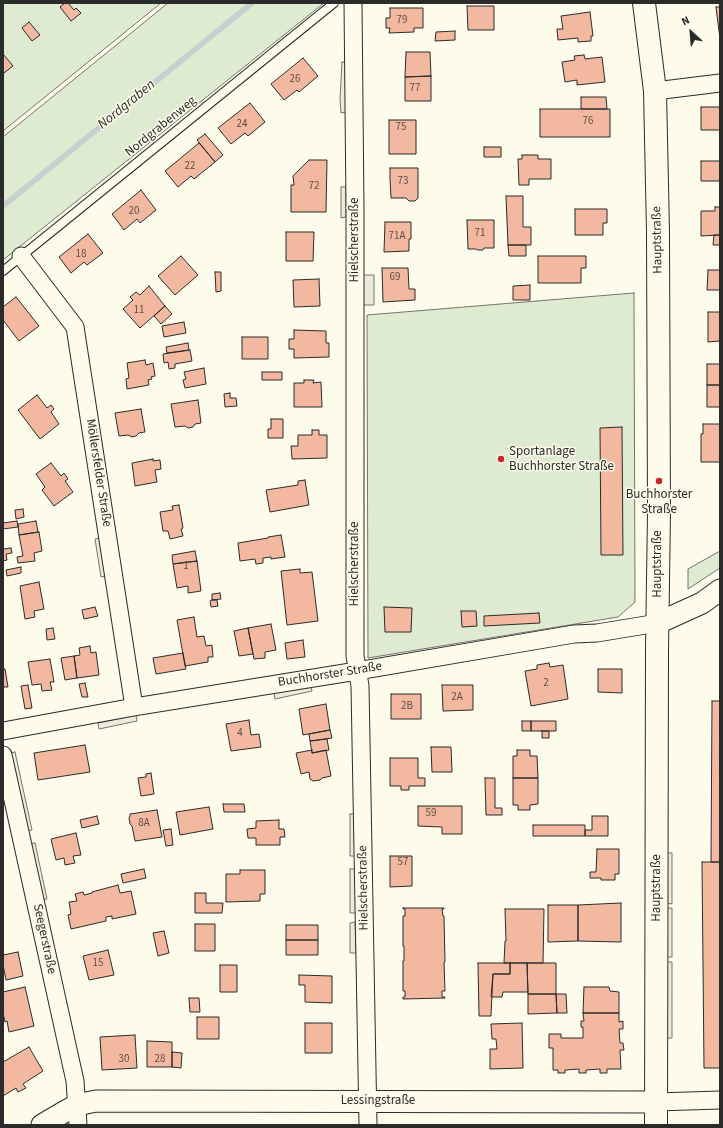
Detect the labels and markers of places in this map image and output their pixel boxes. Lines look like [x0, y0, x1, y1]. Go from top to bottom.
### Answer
place label: Sportanlage Buchhorster Straße [509, 444, 614, 475]
marker: Sportanlage Buchhorster Straße [496, 454, 506, 464]
marker: Buchhorster Straße [654, 476, 664, 486]
place label: Buchhorster Straße [626, 487, 692, 518]

